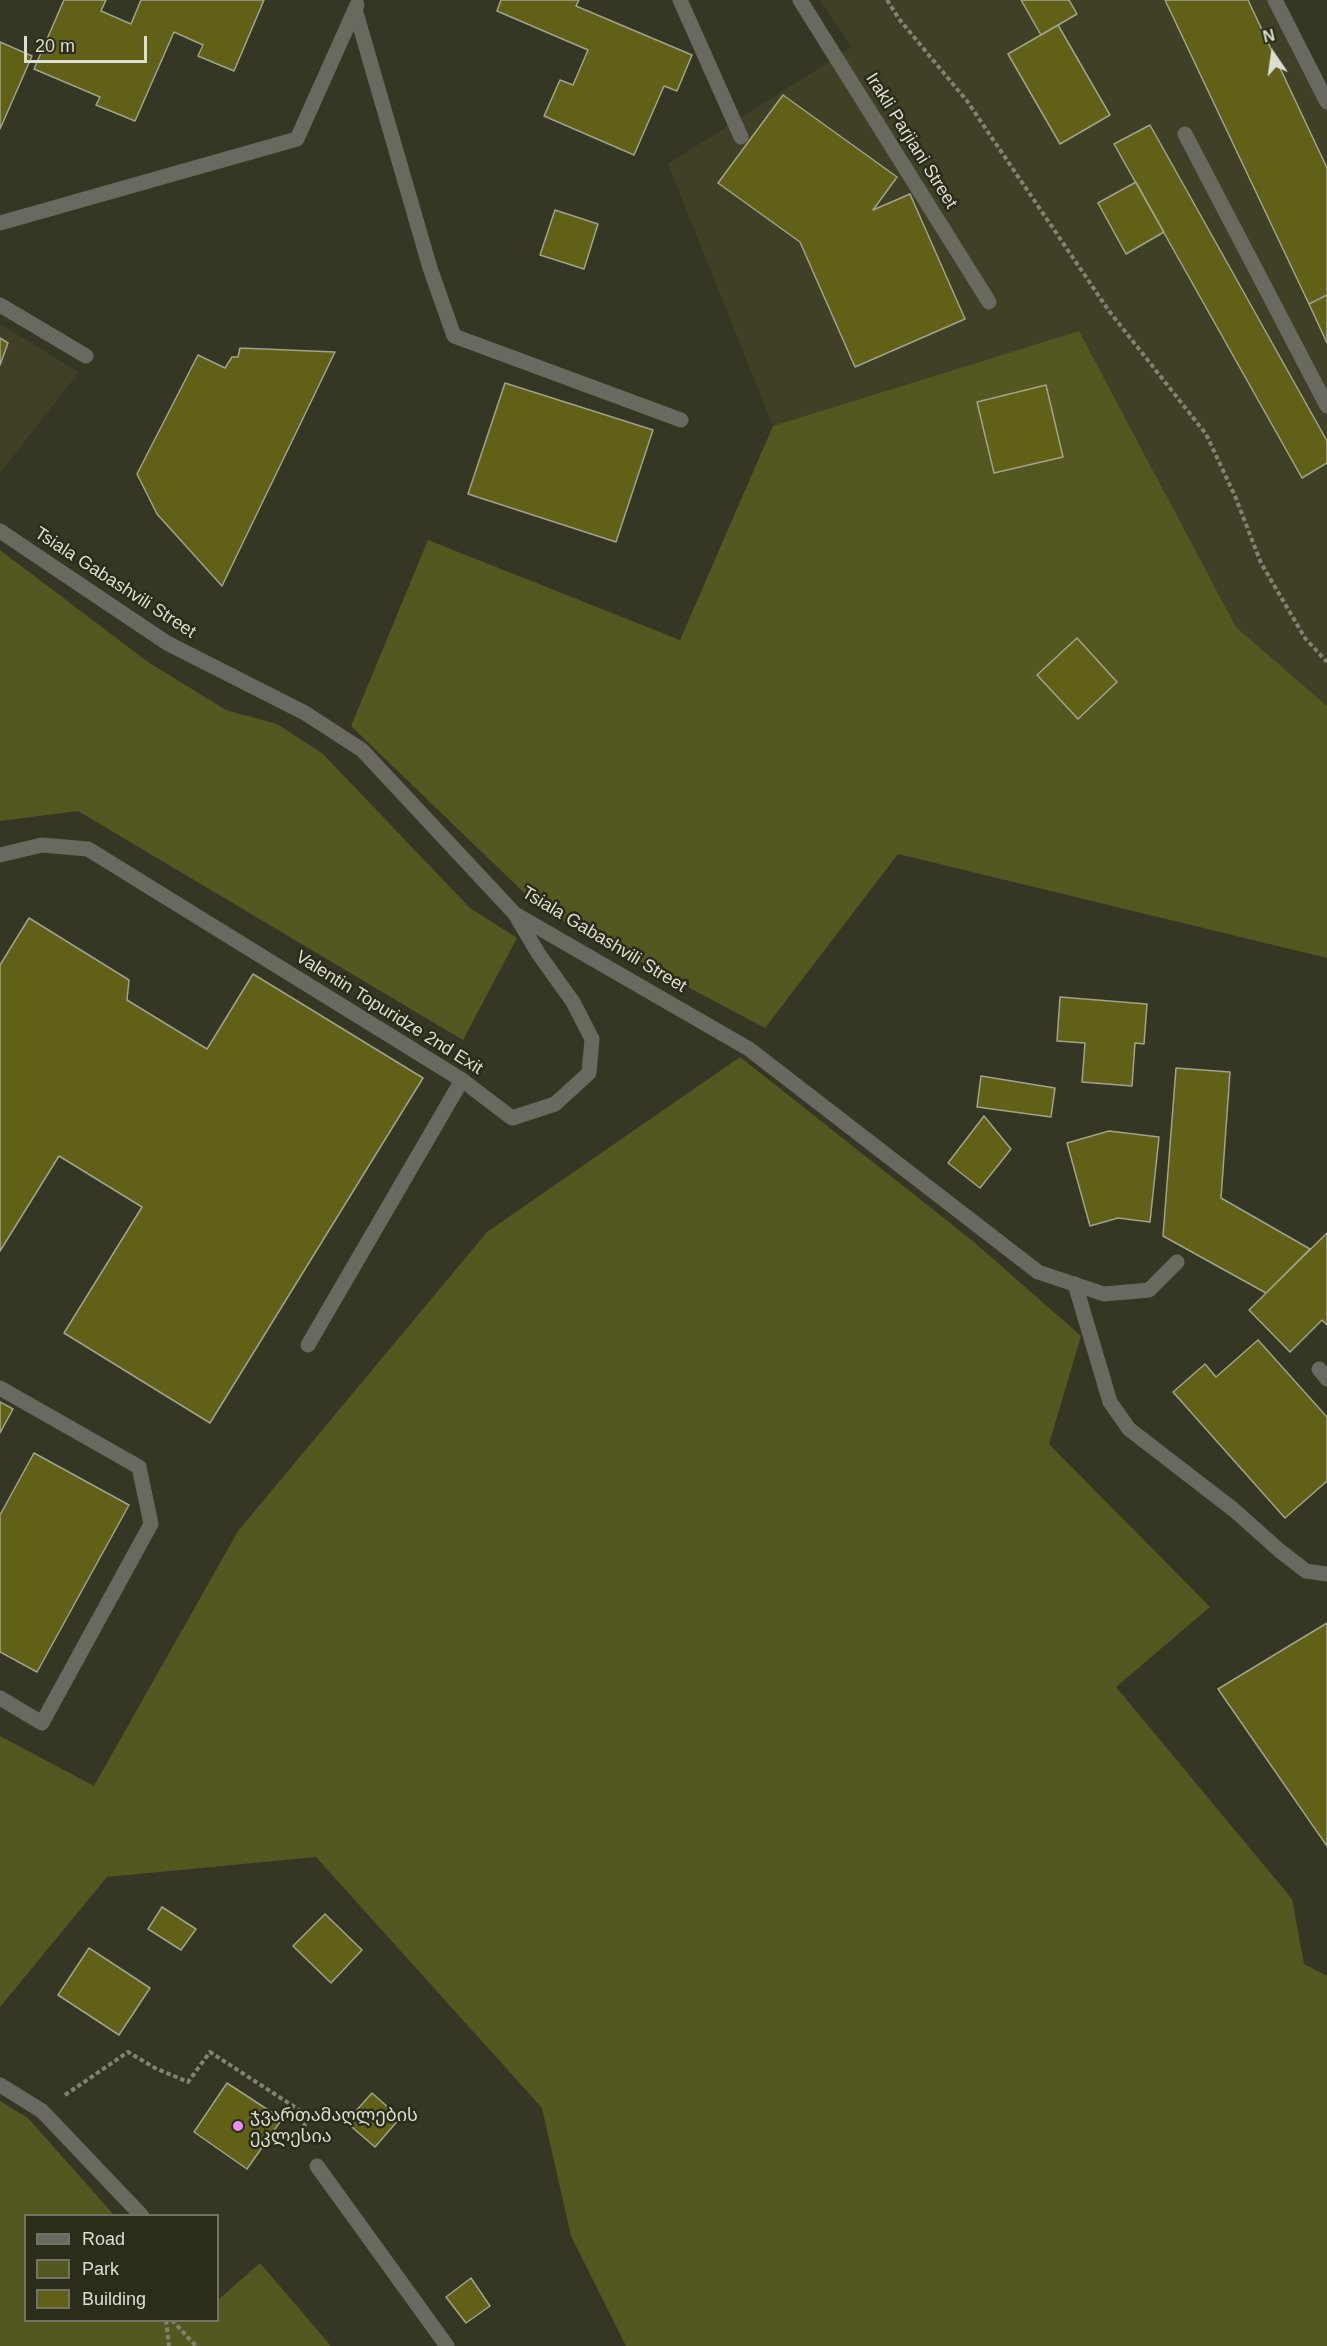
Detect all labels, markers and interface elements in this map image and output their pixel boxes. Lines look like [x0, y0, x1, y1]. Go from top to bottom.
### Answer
scale bar [27, 24, 150, 62]
north arrow [1243, 24, 1303, 84]
text: N [1261, 26, 1276, 46]
text: 20 m [35, 36, 75, 56]
street label: Irakli Parjiani Street [860, 69, 962, 213]
street label: Tsiala Gabashvili Street [30, 523, 200, 643]
street label: Tsiala Gabashvili Street [518, 882, 690, 998]
street label: Valentin Topuridze 2nd Exit [291, 946, 487, 1080]
place label: ჯვართამაღლების ეკლესია [250, 2105, 418, 2148]
marker: ჯვართამაღლების ეკლესია [231, 2119, 245, 2133]
legend [24, 2214, 219, 2322]
text: Road [82, 2229, 125, 2249]
text: Park [82, 2259, 119, 2279]
text: Building [82, 2289, 146, 2309]

